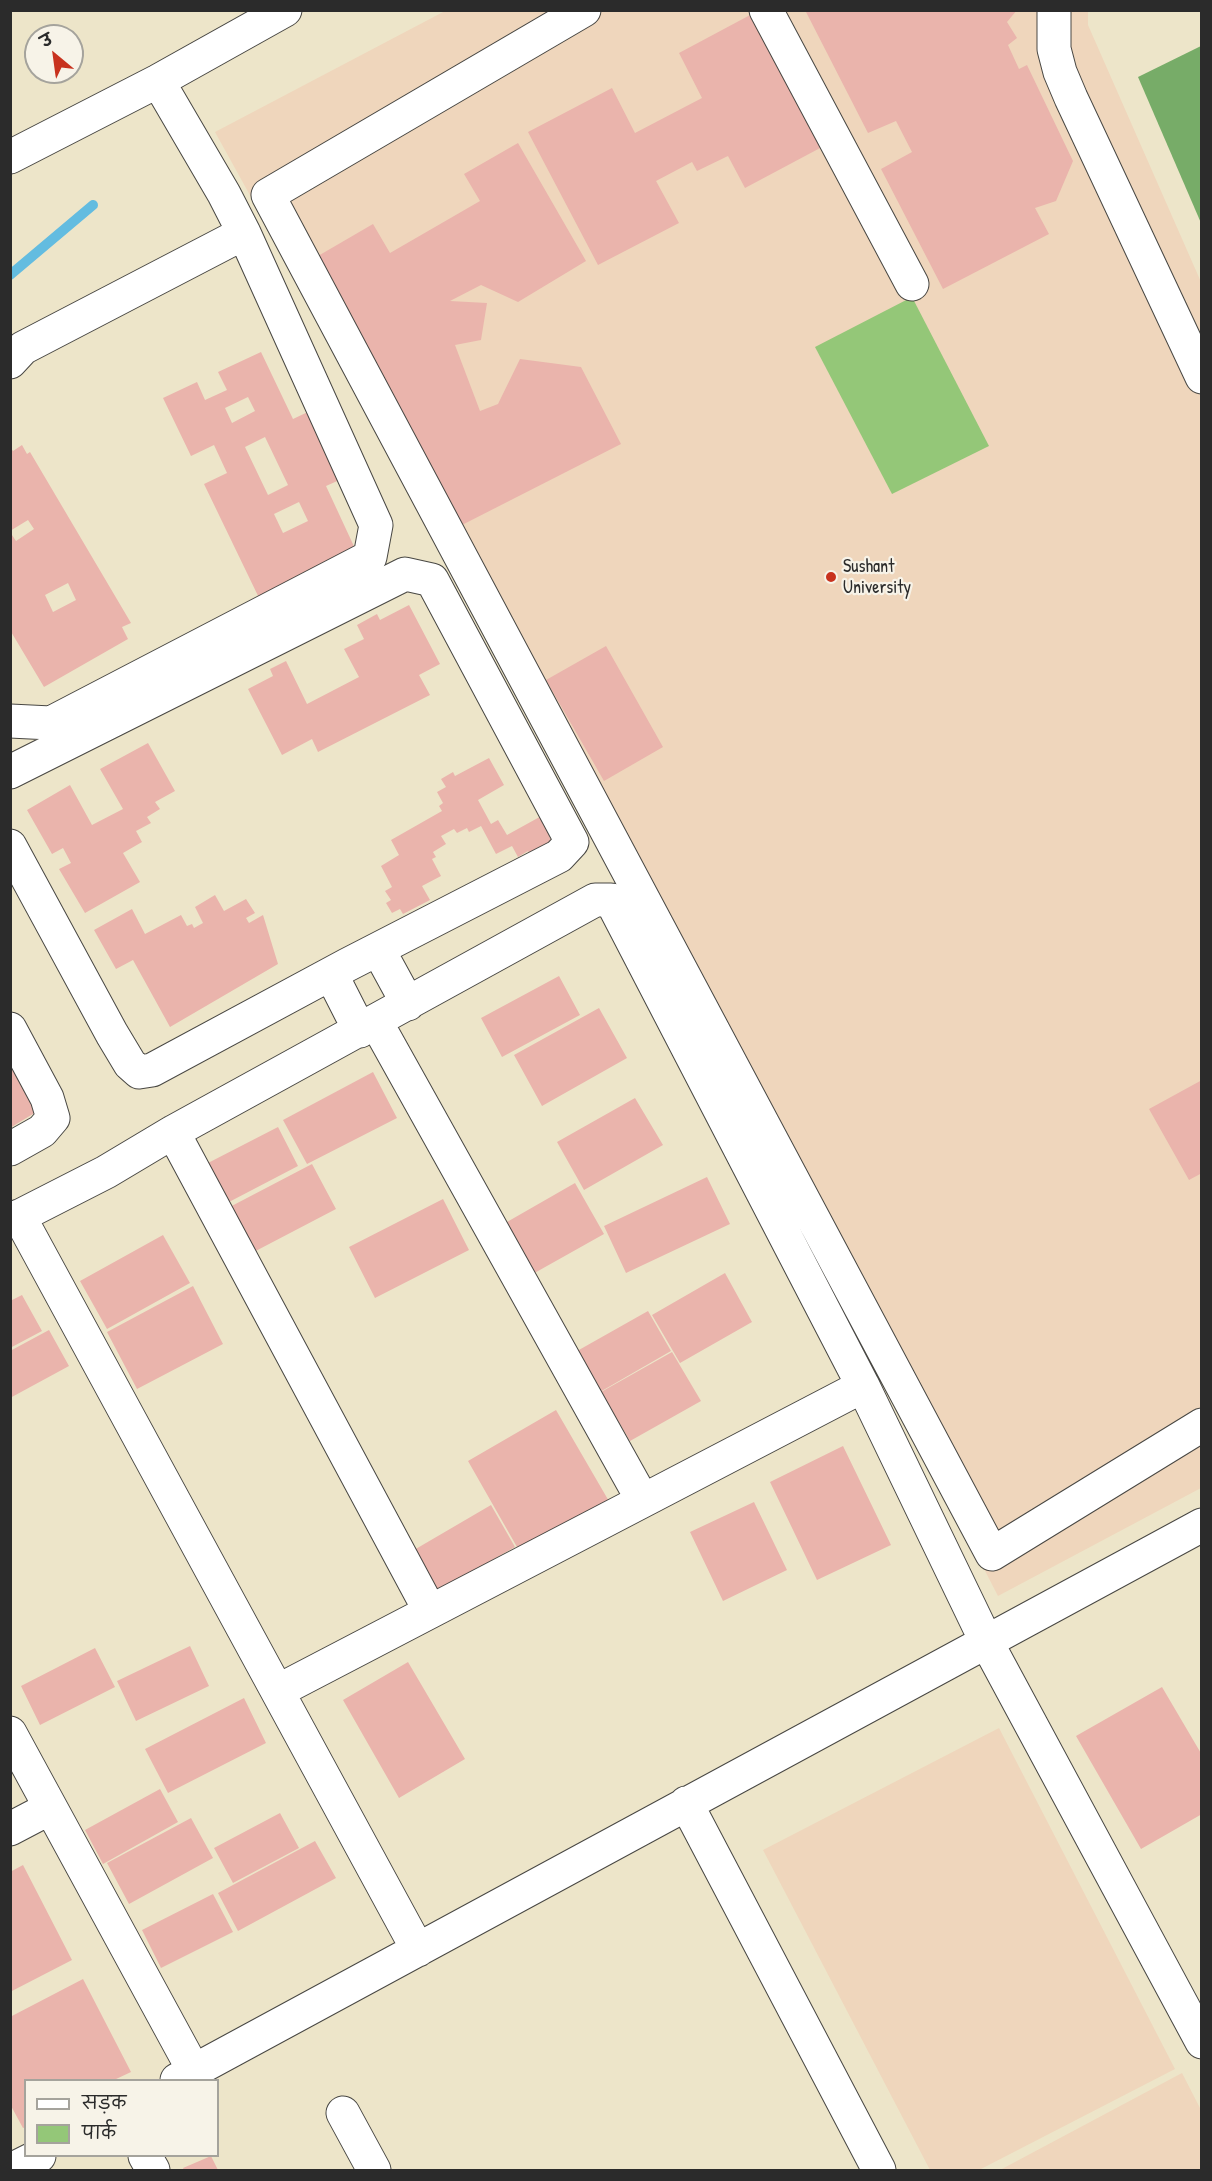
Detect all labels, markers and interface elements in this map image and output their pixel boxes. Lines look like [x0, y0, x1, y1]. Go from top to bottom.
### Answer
north arrow [24, 24, 84, 84]
text: उ [36, 28, 56, 52]
place label: Sushant University [843, 556, 911, 598]
marker: Sushant University [824, 570, 838, 584]
legend [24, 2079, 219, 2157]
text: सड़क [82, 2090, 126, 2115]
text: पार्क [82, 2120, 116, 2145]

